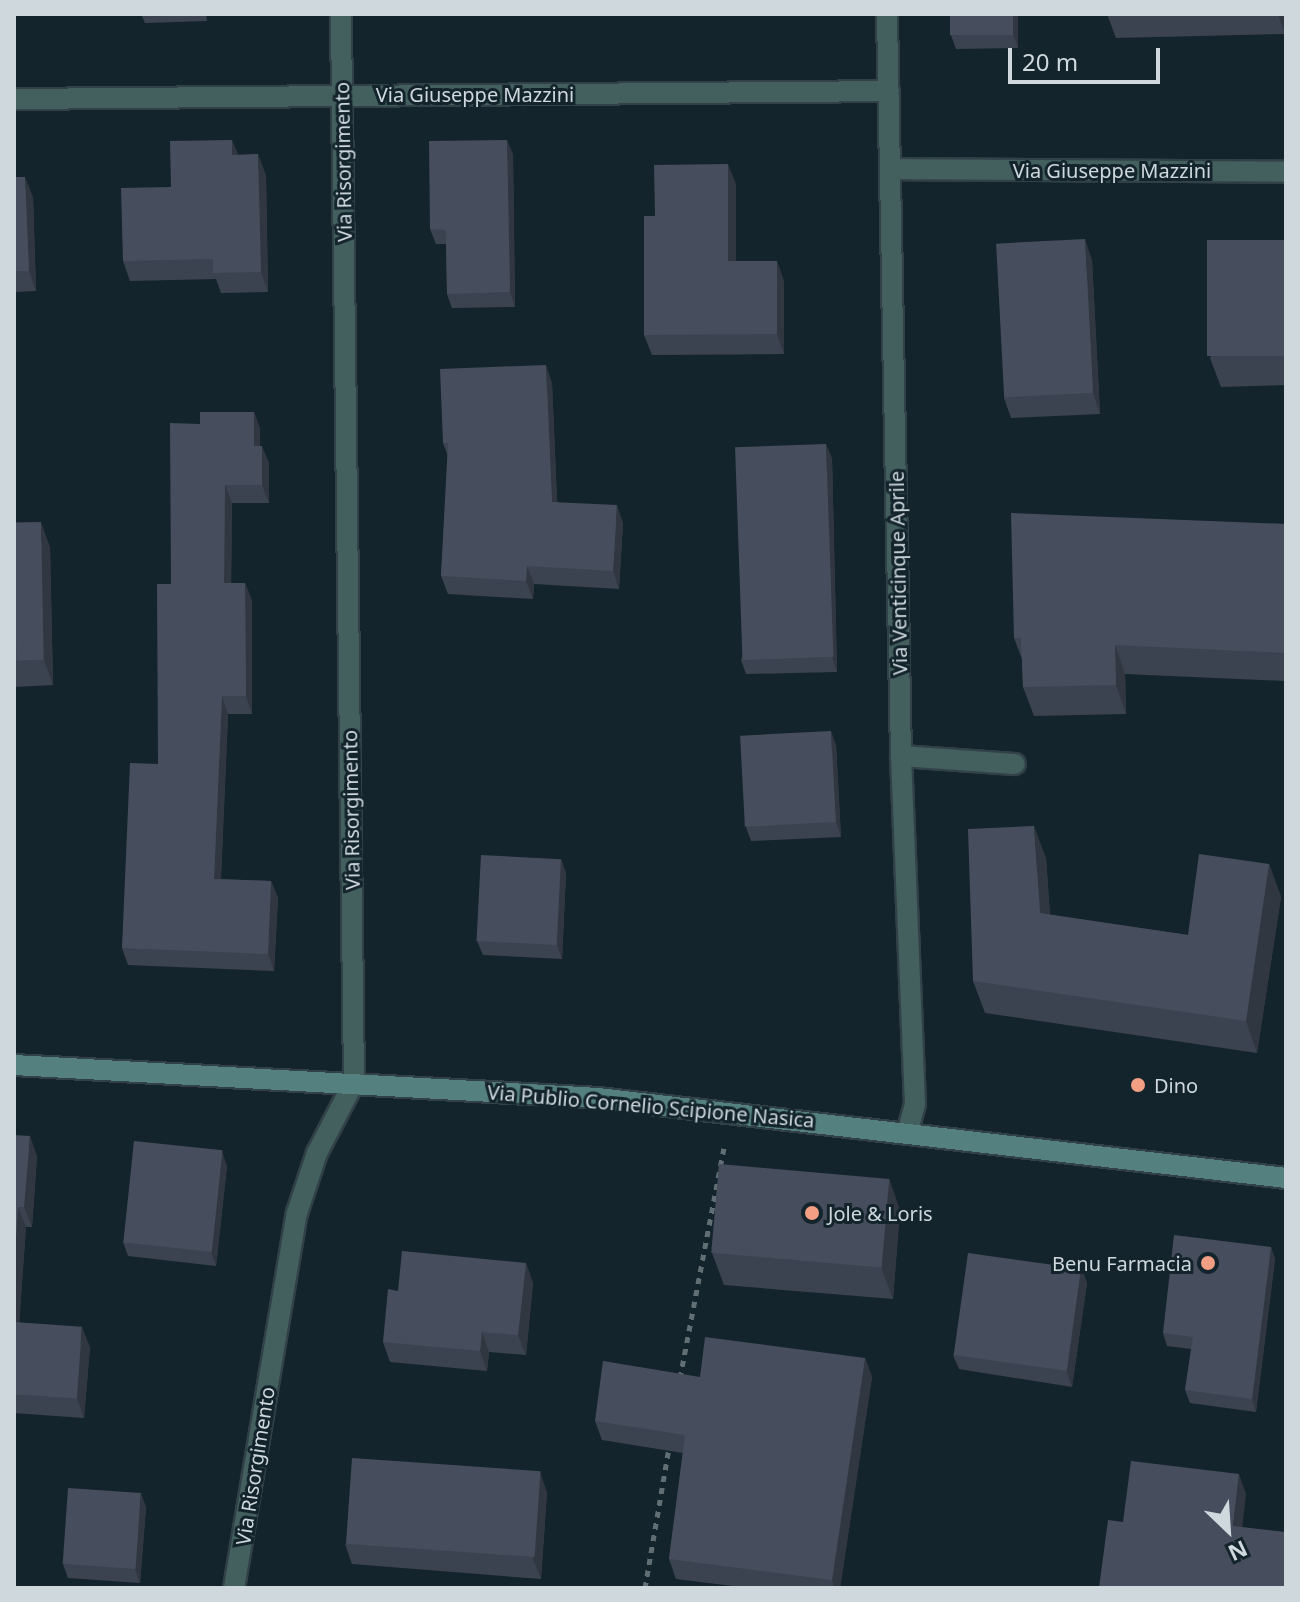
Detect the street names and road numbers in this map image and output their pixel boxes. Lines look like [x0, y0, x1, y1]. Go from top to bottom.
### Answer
street label: Via Risorgimento [330, 82, 356, 242]
street label: Via Giuseppe Mazzini [376, 82, 574, 106]
street label: Via Giuseppe Mazzini [1013, 158, 1211, 182]
street label: Via Venticinque Aprile [884, 471, 912, 675]
street label: Via Risorgimento [338, 730, 364, 890]
street label: Via Publio Cornelio Scipione Nasica [486, 1080, 816, 1132]
street label: Via Risorgimento [231, 1385, 279, 1547]

